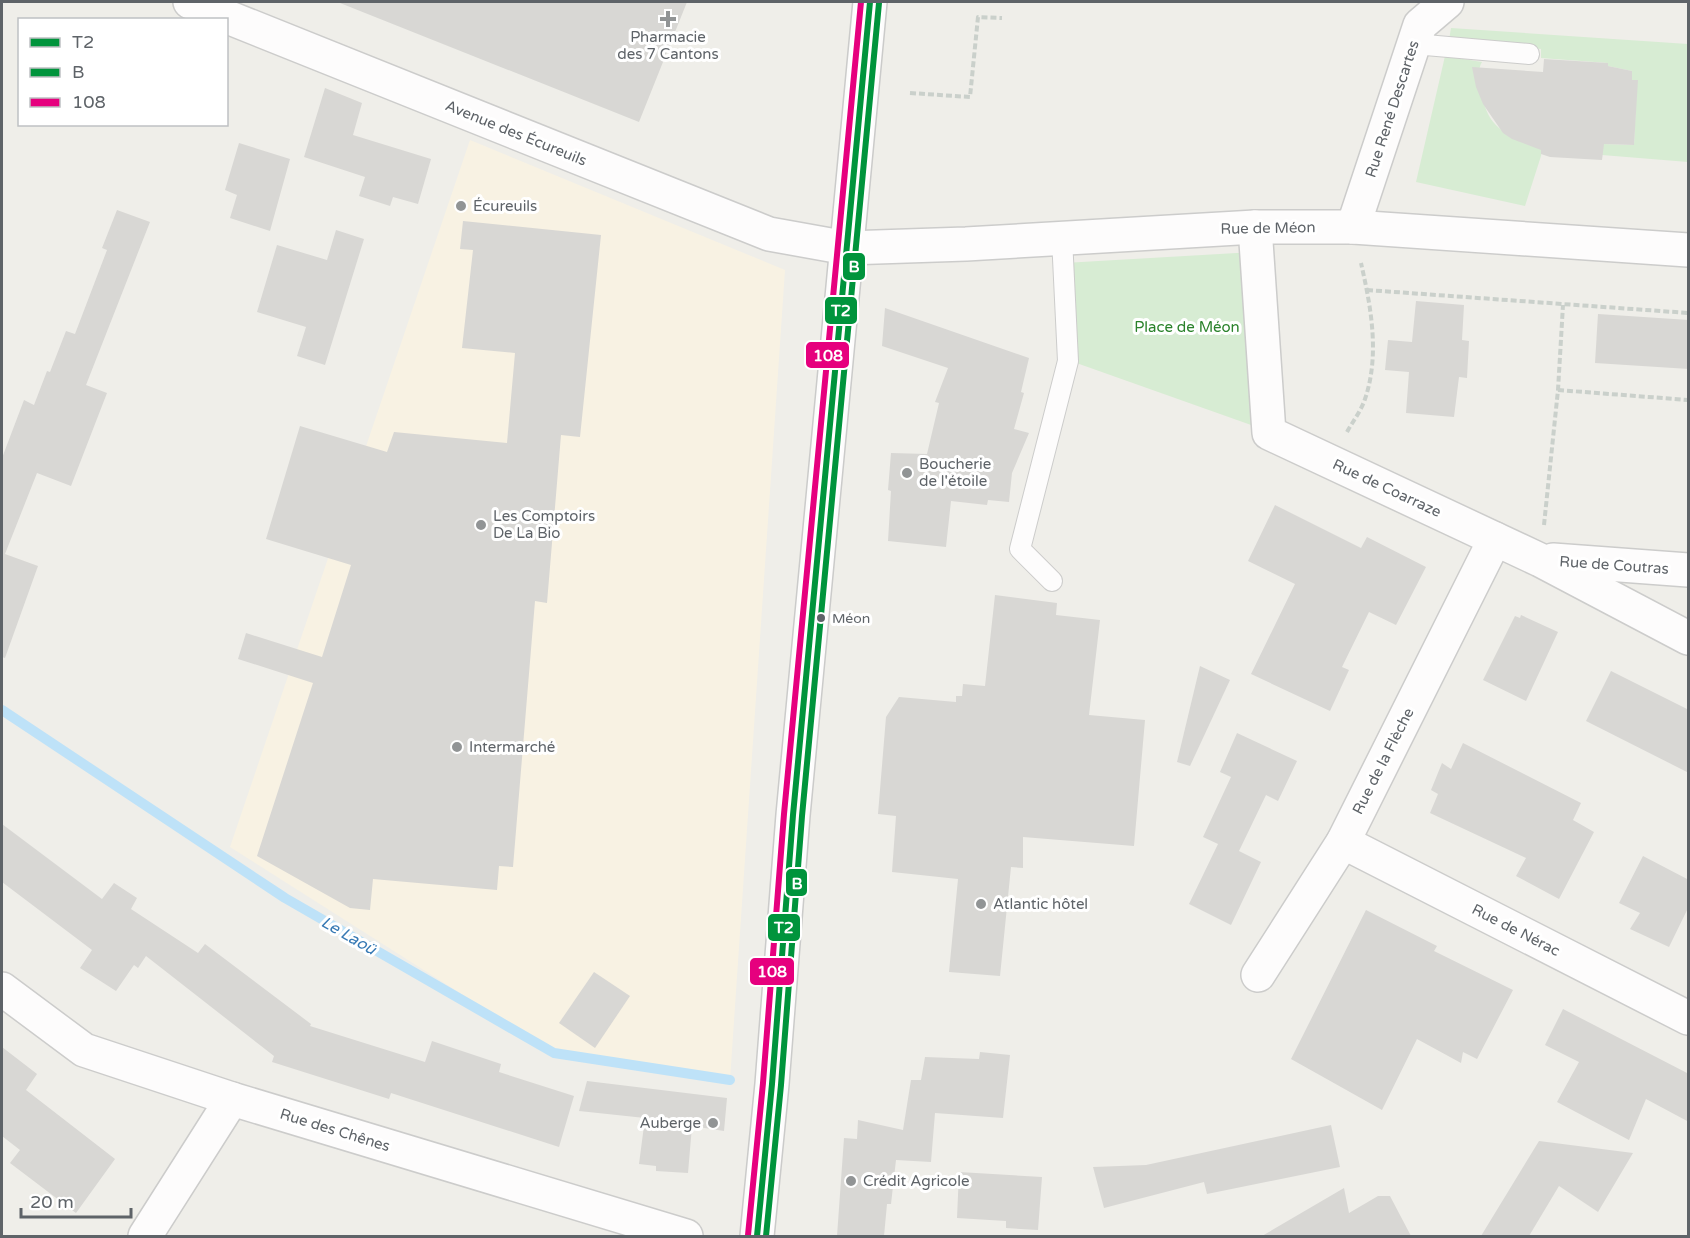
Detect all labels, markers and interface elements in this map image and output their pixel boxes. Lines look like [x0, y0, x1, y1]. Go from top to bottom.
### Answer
marker: Pharmacie des 7 Cantons [661, 12, 675, 26]
legend [18, 18, 228, 126]
place label: Pharmacie des 7 Cantons [617, 28, 719, 63]
text: T2 [72, 31, 94, 53]
street label: Rue René Descartes [1361, 38, 1423, 180]
text: B [72, 61, 84, 83]
text: 108 [72, 91, 106, 113]
street label: Avenue des Écureuils [443, 96, 589, 170]
place label: Écureuils [473, 197, 537, 215]
marker: Écureuils [454, 199, 468, 213]
street label: Rue de Méon [1220, 218, 1316, 238]
line badge: B [842, 252, 866, 281]
text: B [848, 257, 860, 277]
line badge: T2 [824, 296, 858, 325]
text: T2 [830, 301, 851, 321]
park label: Place de Méon [1134, 318, 1240, 336]
line badge: 108 [805, 341, 850, 369]
text: 108 [813, 346, 843, 366]
place label: Boucherie de l'étoile [919, 455, 991, 490]
street label: Rue de Coarraze [1330, 455, 1444, 521]
marker: Boucherie de l'étoile [900, 466, 914, 480]
place label: Les Comptoirs De La Bio [493, 507, 595, 542]
marker: Les Comptoirs De La Bio [474, 518, 488, 532]
street label: Rue de Coutras [1559, 552, 1669, 578]
place label: Méon [832, 610, 870, 627]
marker: Méon [815, 612, 827, 624]
street label: Rue de la Flèche [1348, 705, 1418, 817]
place label: Intermarché [469, 738, 555, 756]
marker: Intermarché [450, 740, 464, 754]
line badge: B [785, 868, 808, 897]
text: B [791, 874, 803, 894]
place label: Atlantic hôtel [993, 895, 1088, 913]
marker: Atlantic hôtel [974, 897, 988, 911]
street label: Rue de Nérac [1469, 900, 1563, 960]
water label: Le Laoü [317, 912, 381, 960]
line badge: T2 [767, 913, 801, 942]
text: T2 [773, 918, 794, 938]
line badge: 108 [749, 957, 795, 986]
text: 108 [757, 962, 787, 982]
street label: Rue des Chênes [278, 1105, 392, 1155]
place label: Auberge [639, 1114, 701, 1132]
marker: Auberge [706, 1116, 720, 1130]
place label: Crédit Agricole [863, 1172, 969, 1190]
marker: Crédit Agricole [844, 1174, 858, 1188]
scale bar [21, 1181, 130, 1219]
text: 20 m [30, 1191, 74, 1213]

